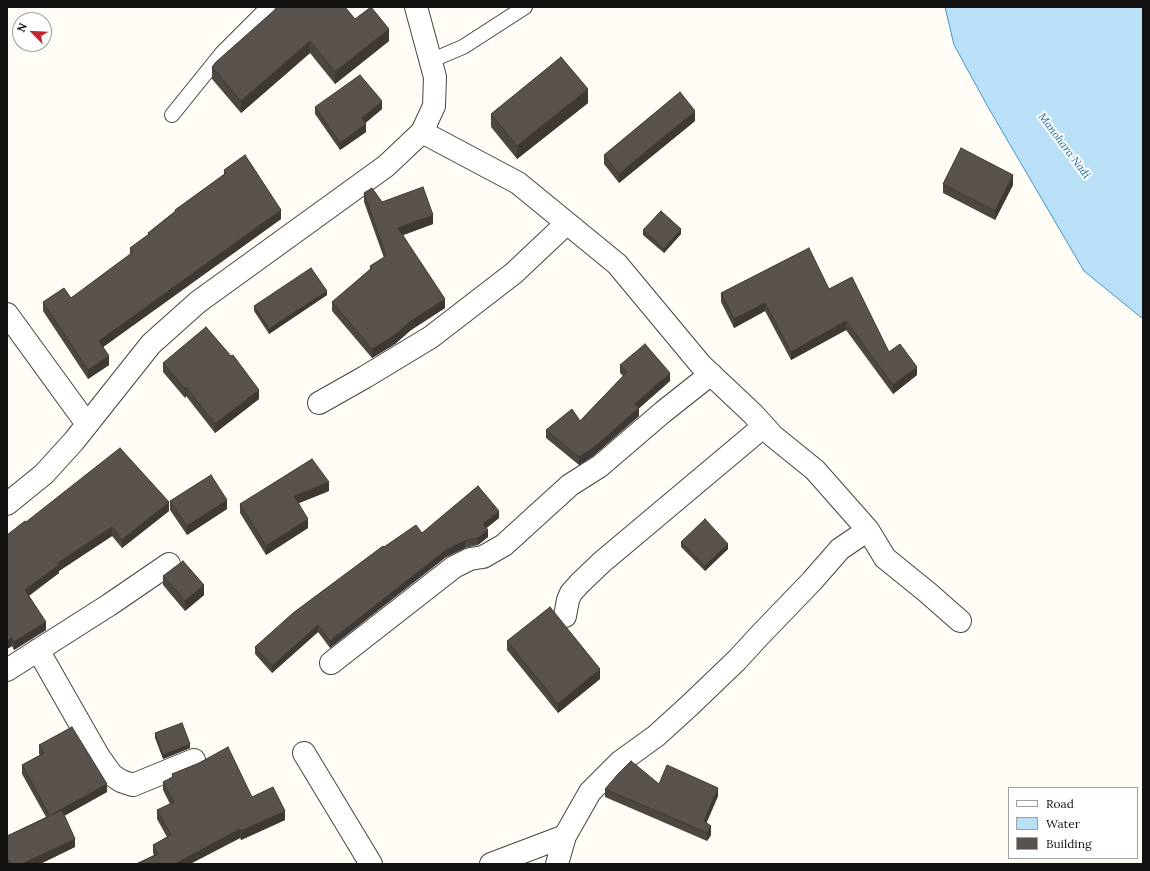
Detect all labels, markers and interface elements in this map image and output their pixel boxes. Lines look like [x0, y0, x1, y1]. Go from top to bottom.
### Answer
north arrow [12, 12, 52, 52]
text: N [14, 21, 30, 34]
water label: Manohara Nadi [1035, 111, 1093, 181]
legend [1008, 787, 1138, 859]
text: Road [1046, 796, 1074, 811]
text: Water [1046, 816, 1080, 831]
text: Building [1046, 836, 1092, 851]

